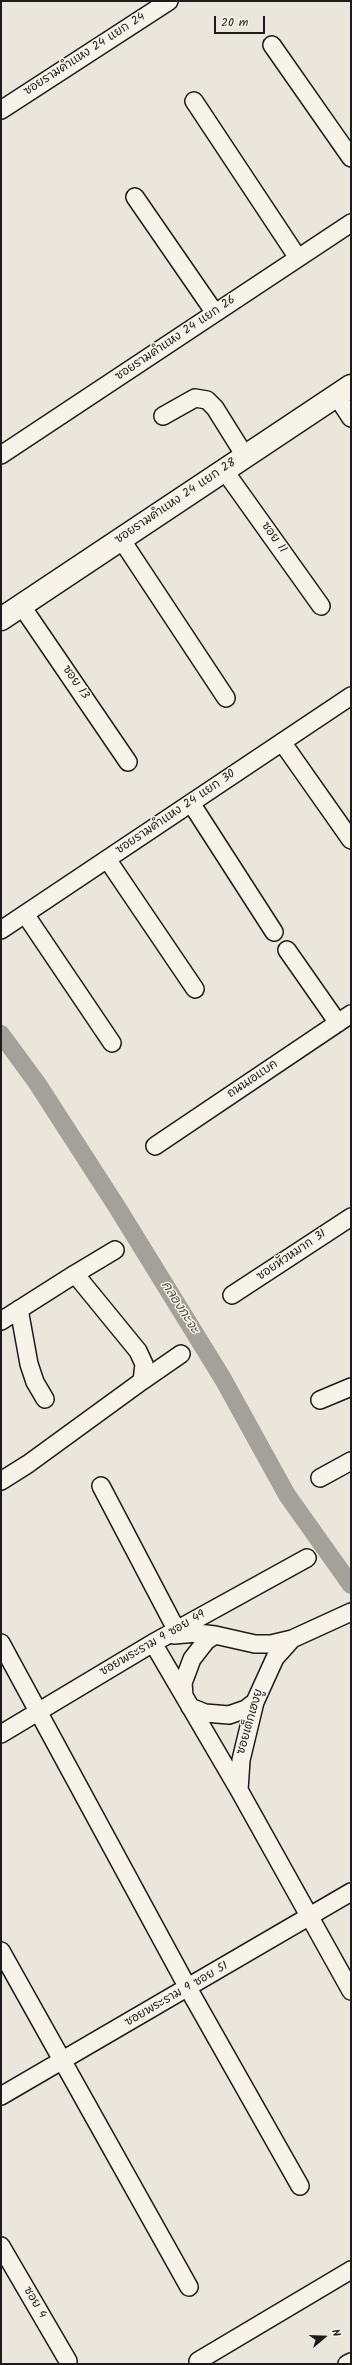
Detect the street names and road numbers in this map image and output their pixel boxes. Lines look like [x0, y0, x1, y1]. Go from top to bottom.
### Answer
street label: ซอยรามคำแหง 24 แยก 24 [22, 10, 148, 100]
street label: ซอยรามคำแหง 24 แยก 26 [113, 293, 239, 385]
street label: ซอยรามคำแหง 24 แยก 28 [113, 456, 239, 548]
street label: ซอย 11 [257, 520, 289, 556]
street label: ซอย 13 [58, 663, 92, 703]
street label: ซอยรามคำแหง 24 แยก 30 [114, 768, 238, 858]
street label: ถนนเอแบค [225, 1058, 281, 1102]
street label: ซอยหัวหมาก 31 [255, 1228, 329, 1284]
street label: ซอยพระราม 9 ซอย 49 [98, 1608, 208, 1680]
street label: ซอยเต็กเฮงยู [235, 1688, 267, 1756]
street label: ซอยพระราม 9 ซอย 51 [123, 1960, 231, 2030]
street label: ซอย 4 [19, 2285, 49, 2321]

